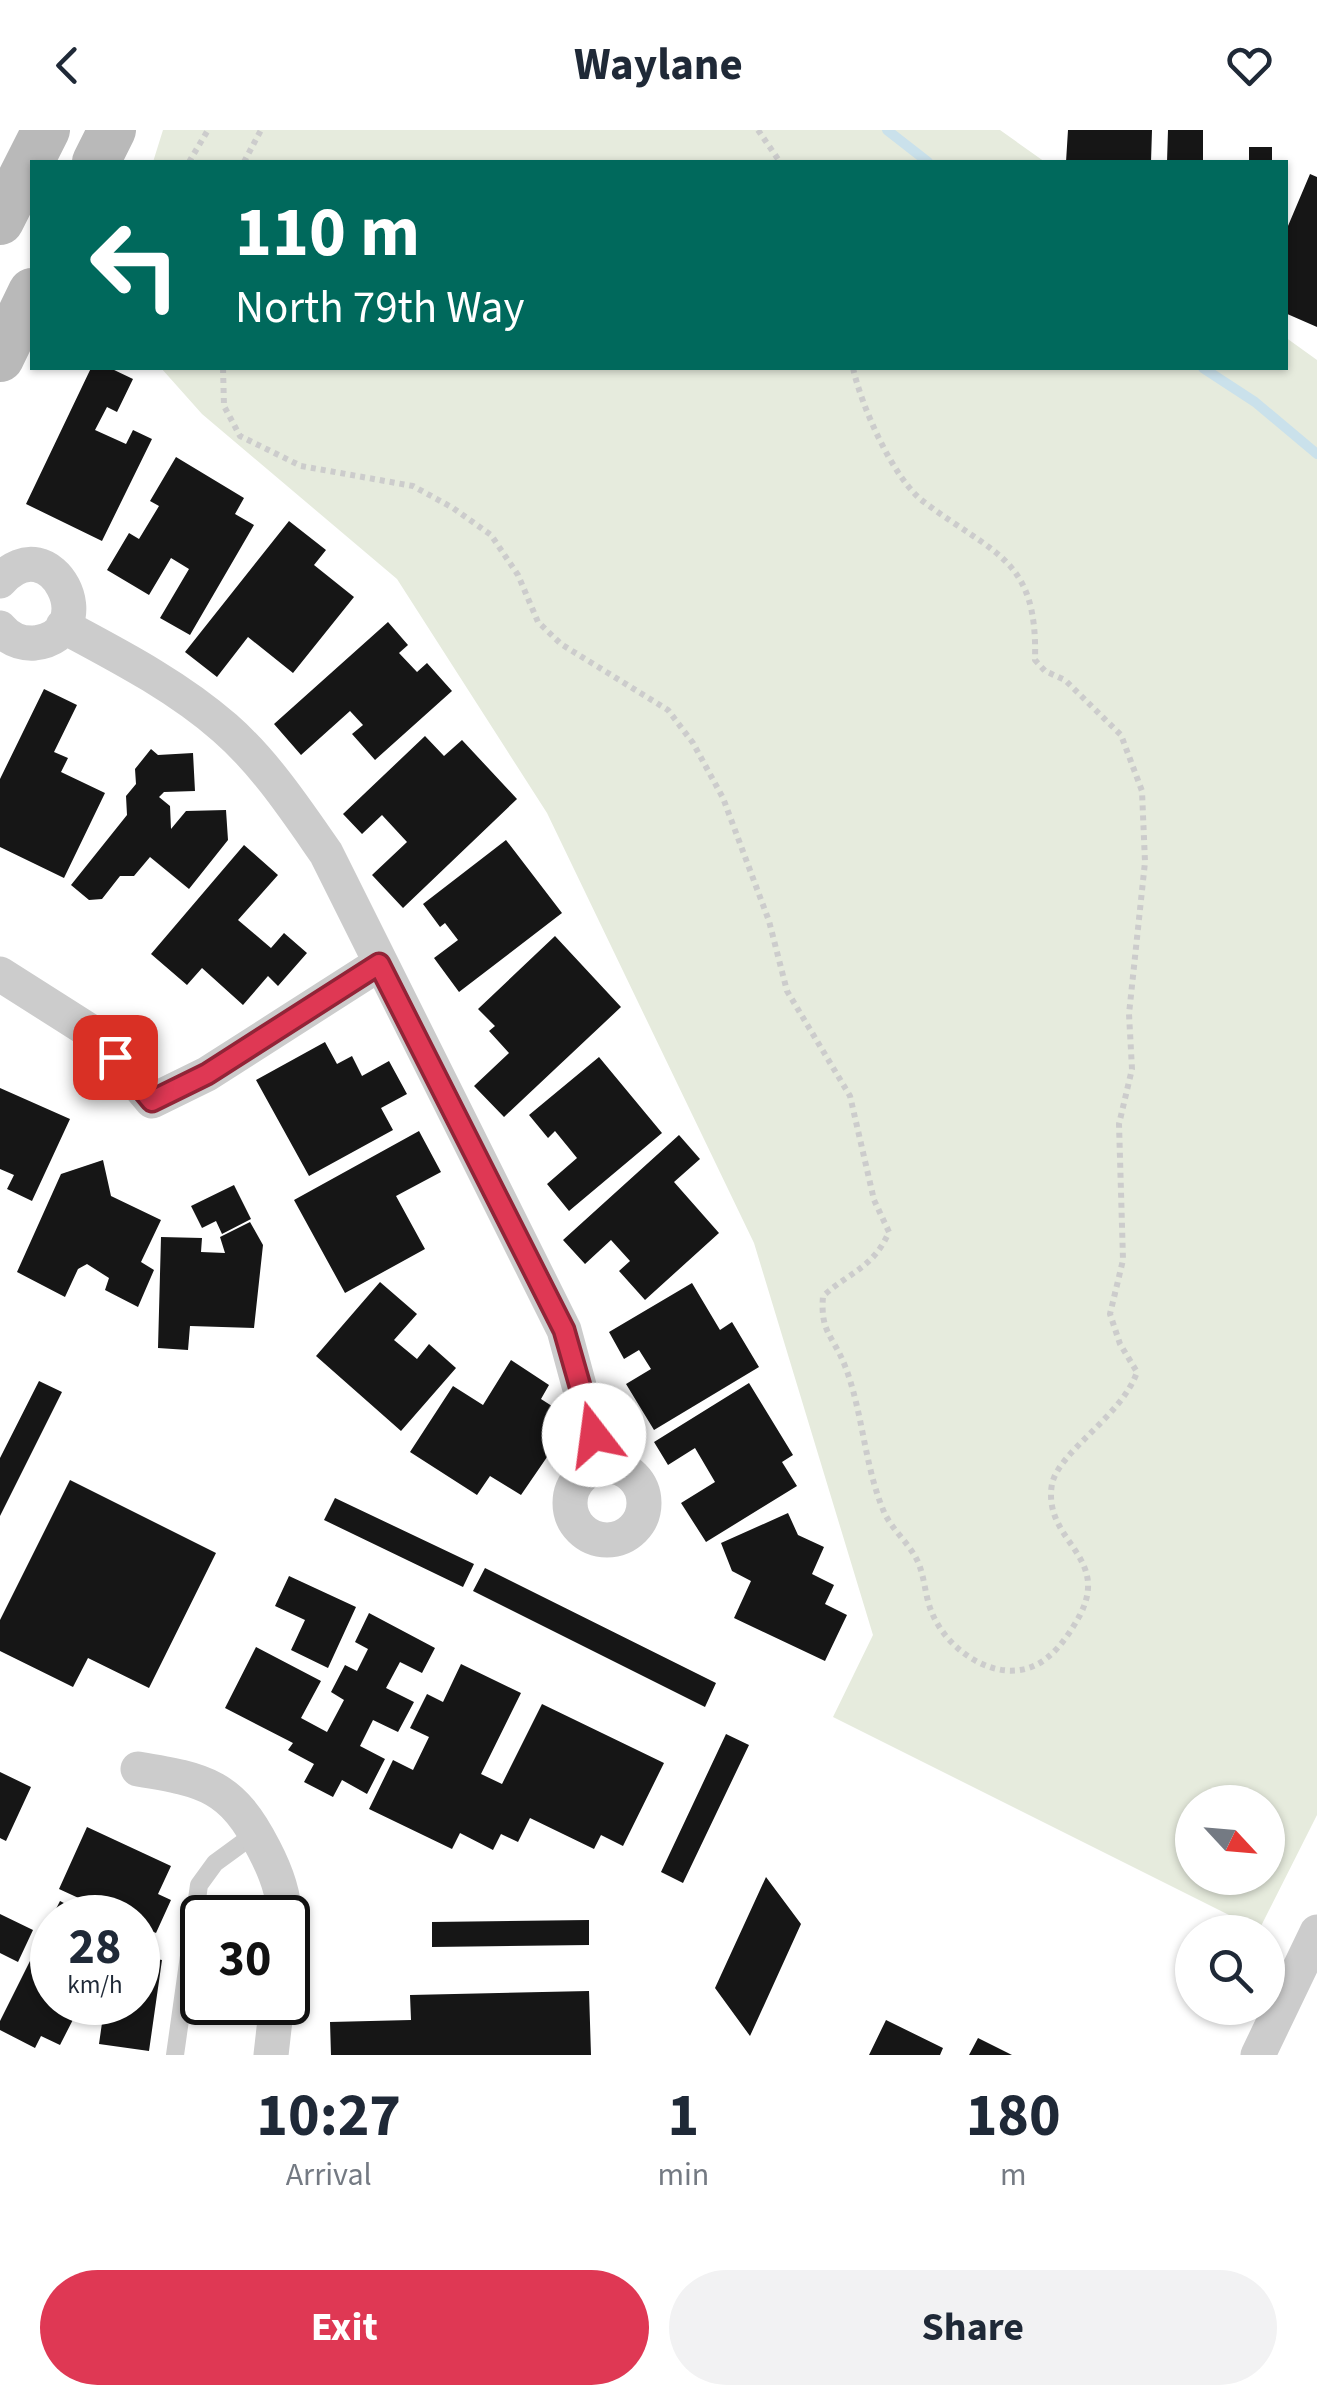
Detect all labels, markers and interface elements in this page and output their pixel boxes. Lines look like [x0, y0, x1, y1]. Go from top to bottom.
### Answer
text: Waylane [574, 33, 743, 97]
icon: back [40, 38, 95, 93]
icon: heart [1222, 38, 1277, 93]
text: 110 m [235, 183, 420, 283]
icon: left [70, 200, 200, 330]
text: North 79th Way [235, 276, 525, 340]
pin [73, 1015, 158, 1100]
icon: arrive [88, 1030, 143, 1085]
position arrow [542, 1383, 646, 1487]
north arrow [1175, 1785, 1285, 1895]
map controls [1175, 1785, 1285, 2025]
speed limit sign: 30 [180, 1895, 310, 2025]
text: 28 [69, 1912, 121, 1983]
button: search [1175, 1915, 1285, 2025]
text: km/h [67, 1967, 123, 2003]
text: 10:27 [256, 2074, 401, 2159]
text: 1 [668, 2074, 699, 2159]
text: 180 [966, 2074, 1061, 2159]
text: Arrival [286, 2152, 372, 2198]
text: min [657, 2152, 709, 2198]
text: m [1000, 2152, 1026, 2198]
button: Exit [40, 2270, 649, 2385]
button: Share [669, 2270, 1277, 2385]

